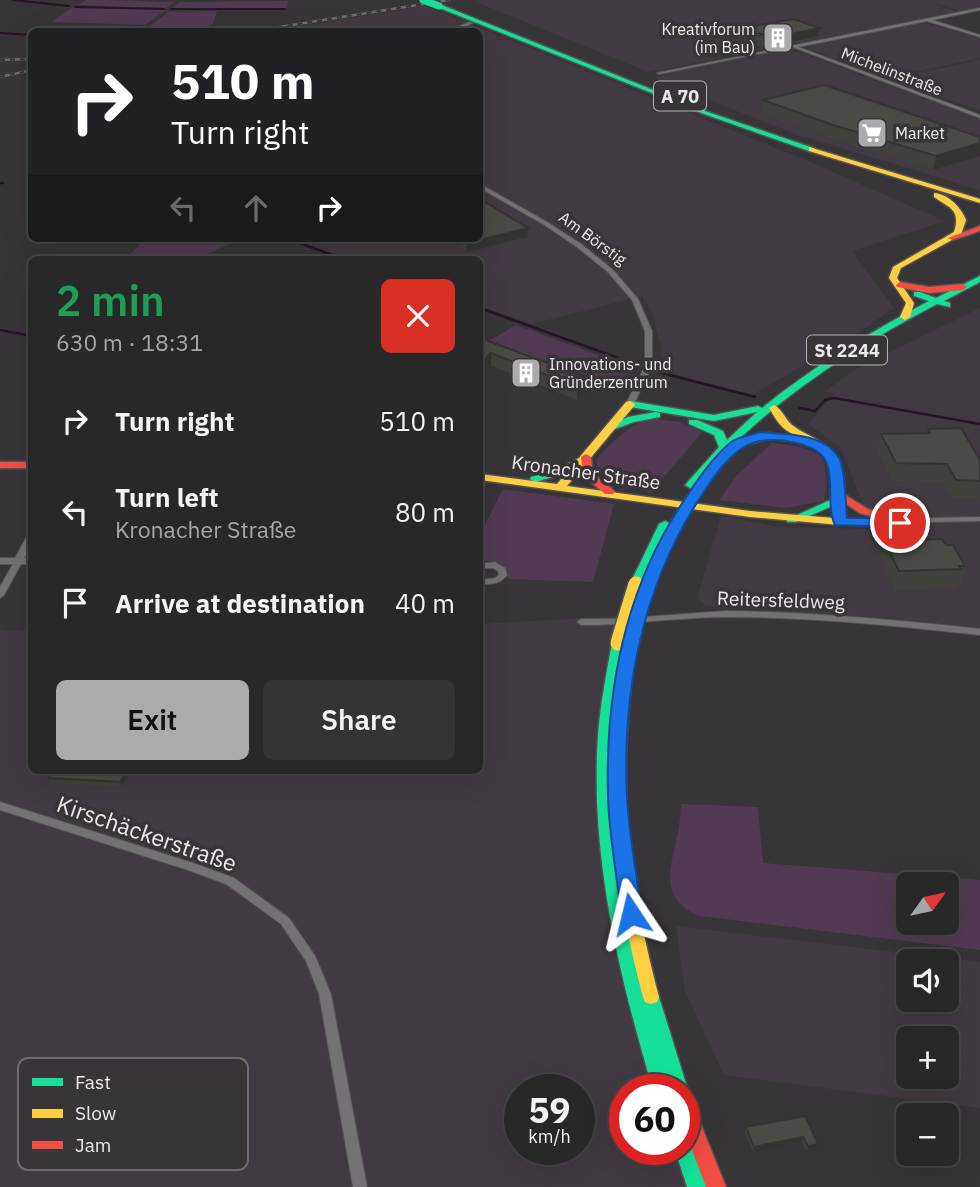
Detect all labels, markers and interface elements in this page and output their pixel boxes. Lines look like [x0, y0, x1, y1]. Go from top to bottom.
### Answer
place label: Kreativforum (im Bau) [661, 19, 755, 57]
building icon: Kreativforum (im Bau) [761, 21, 795, 55]
street label: Michelinstraße [838, 42, 946, 100]
text: 510 m [171, 49, 315, 112]
icon: right [56, 56, 147, 147]
road number: A 70 [654, 82, 706, 110]
text: Turn right [171, 111, 309, 153]
supermarket icon: Market [855, 116, 889, 150]
place label: Market [895, 123, 945, 143]
icon: left [164, 189, 202, 227]
icon: ahead [237, 189, 275, 227]
icon: right [310, 189, 348, 227]
street label: Am Börstig [555, 207, 631, 270]
text: 2 min [56, 273, 165, 328]
button: close [381, 279, 455, 353]
text: 630 m · 18:31 [56, 327, 203, 357]
road number: St 2244 [807, 336, 887, 364]
place label: Innovations- und Gründerzentrum [549, 354, 672, 392]
building icon: Innovations- und Gründerzentrum [509, 356, 543, 390]
icon: right [56, 402, 94, 440]
text: Turn right [115, 404, 234, 438]
text: 510 m [379, 404, 455, 438]
street label: Kronacher Straße [510, 450, 662, 494]
text: Turn left [115, 480, 218, 514]
icon: left [56, 493, 94, 531]
pin [870, 493, 930, 553]
text: 80 m [395, 495, 455, 529]
icon: arrive [881, 504, 919, 542]
text: Kronacher Straße [115, 514, 296, 544]
icon: arrive [56, 584, 94, 622]
text: Arrive at destination [115, 586, 365, 620]
text: 40 m [395, 586, 455, 620]
street label: Reitersfeldweg [717, 586, 845, 614]
button: Exit [56, 680, 249, 760]
button: Share [263, 680, 455, 760]
street label: Kirschäckerstraße [53, 788, 241, 878]
north arrow [896, 872, 959, 934]
map controls [896, 872, 959, 1166]
position arrow [594, 877, 668, 951]
button: sound [896, 949, 959, 1012]
button: + [896, 1026, 959, 1089]
legend [18, 1058, 248, 1170]
text: Fast [75, 1070, 111, 1094]
speed limit sign: 60 [609, 1074, 700, 1165]
text: 59 [528, 1087, 571, 1133]
text: Slow [75, 1101, 116, 1125]
button: − [896, 1103, 959, 1166]
text: km/h [528, 1125, 571, 1148]
text: Jam [75, 1133, 111, 1157]

